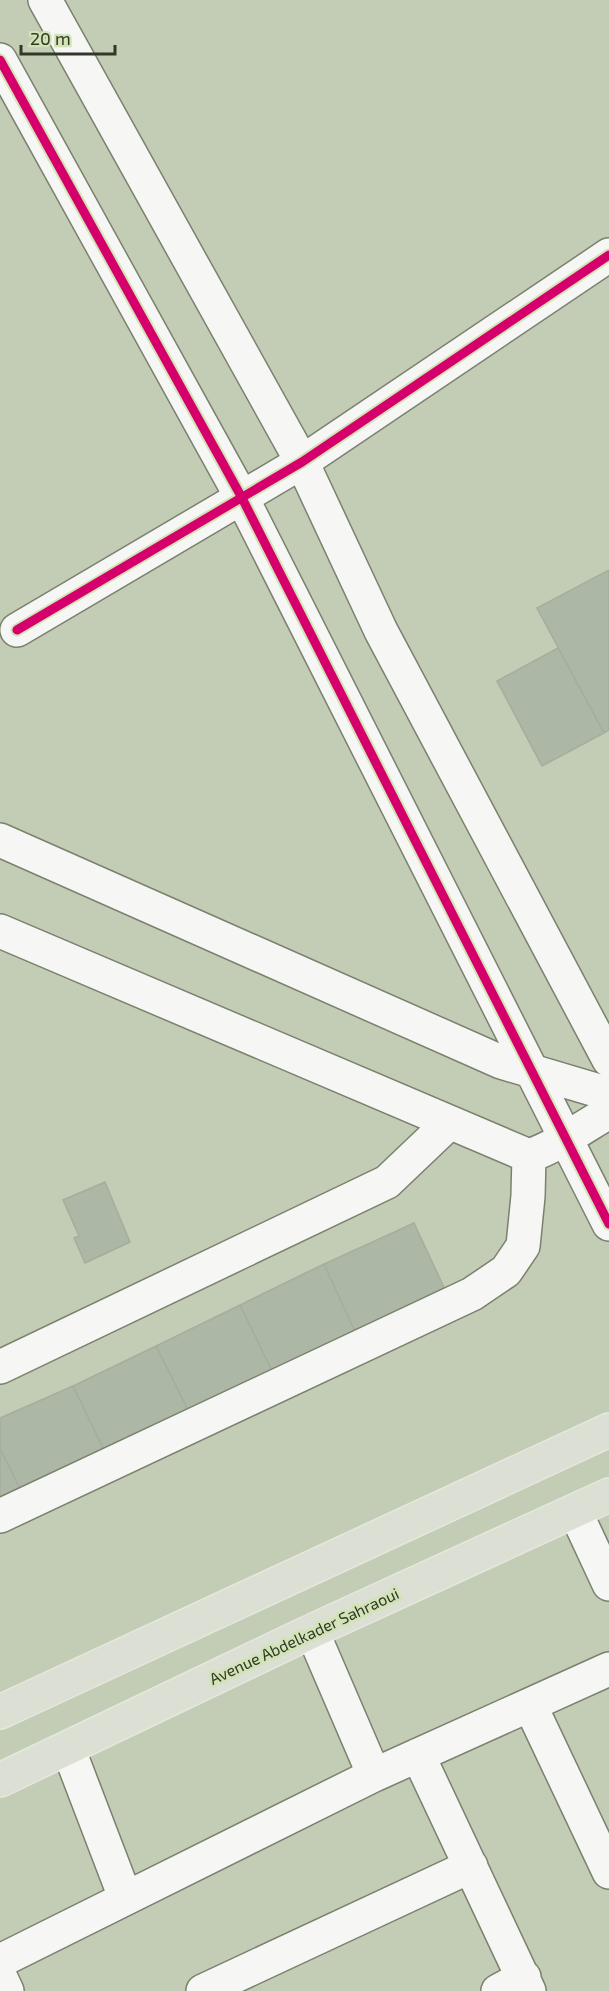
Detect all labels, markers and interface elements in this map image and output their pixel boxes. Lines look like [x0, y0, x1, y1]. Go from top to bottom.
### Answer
scale bar [21, 18, 116, 56]
text: 20 m [30, 27, 71, 49]
street label: Avenue Abdelkader Sahraoui [206, 1583, 402, 1688]

